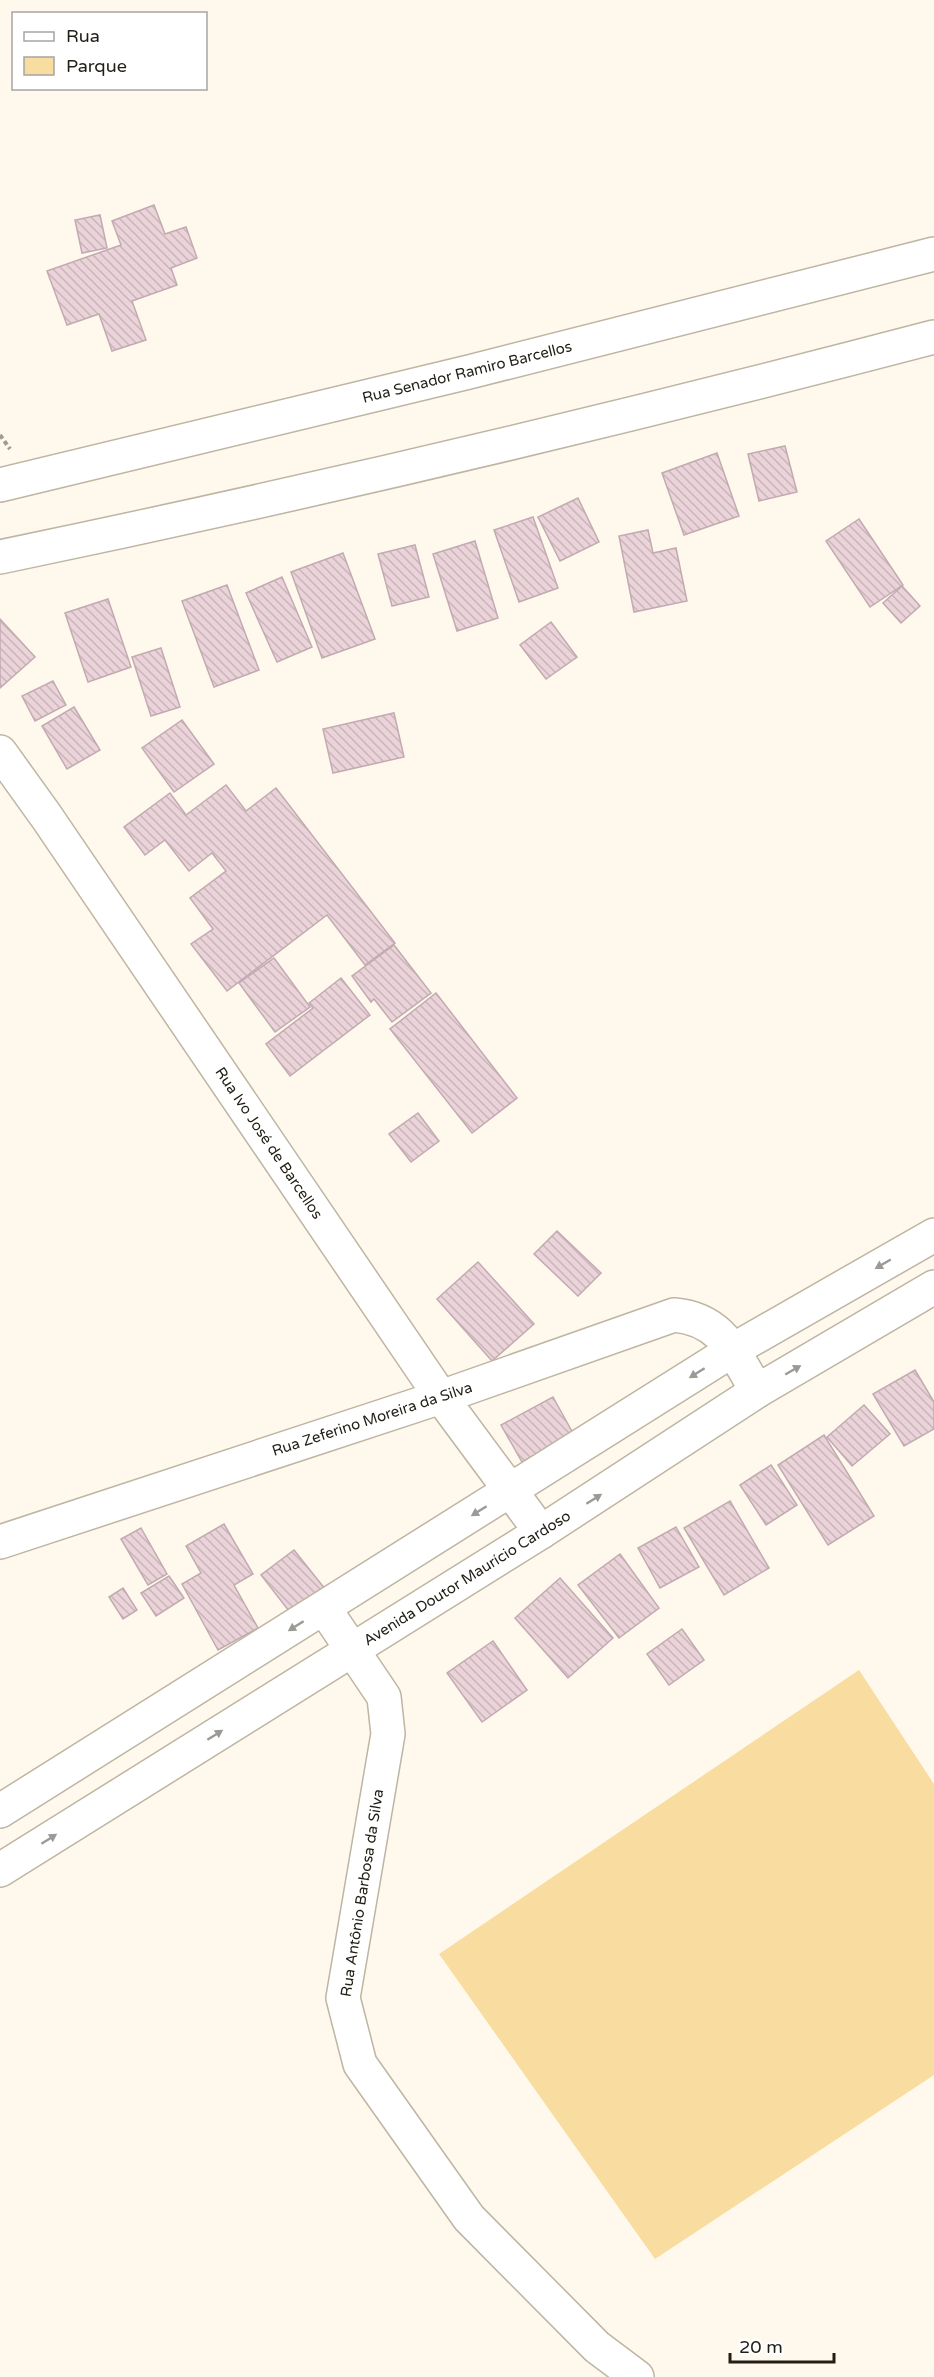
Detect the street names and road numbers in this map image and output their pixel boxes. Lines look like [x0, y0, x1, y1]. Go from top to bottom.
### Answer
street label: Rua Senador Ramiro Barcellos [360, 337, 574, 407]
street label: Rua Ivo José de Barcellos [211, 1064, 327, 1222]
street label: Rua Zeferino Moreira da Silva [270, 1378, 474, 1460]
street label: Avenida Doutor Maurício Cardoso [360, 1507, 574, 1649]
street label: Rua Antônio Barbosa da Silva [337, 1788, 387, 1998]

